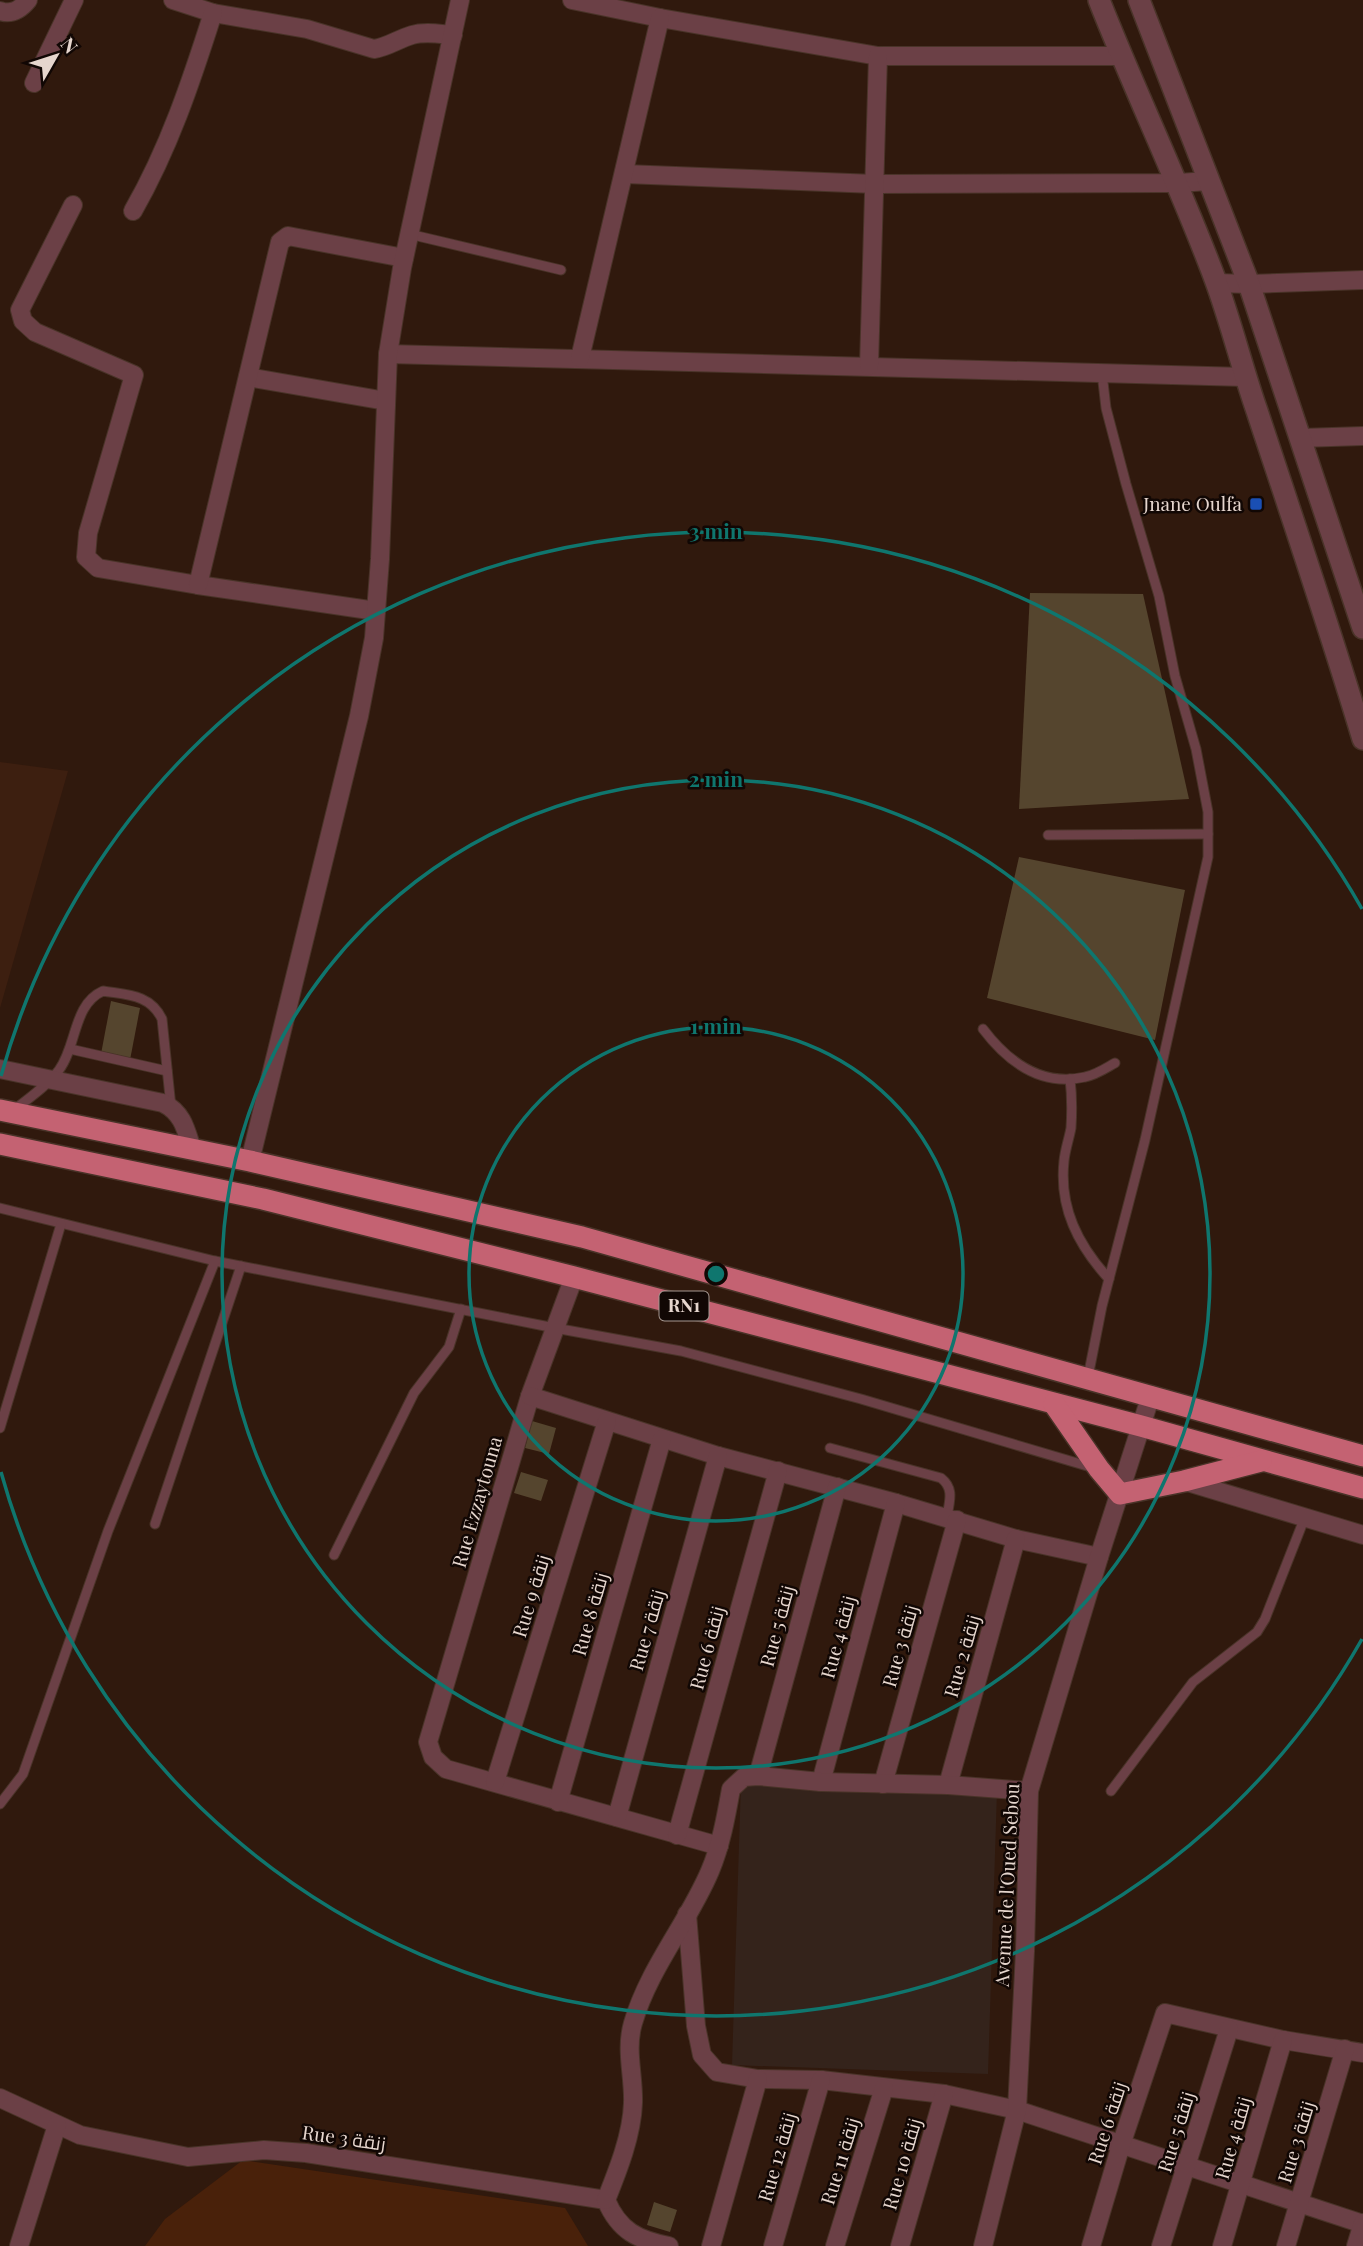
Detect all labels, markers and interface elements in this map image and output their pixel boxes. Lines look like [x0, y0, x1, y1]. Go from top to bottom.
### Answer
north arrow [21, 21, 91, 91]
text: N [56, 31, 85, 58]
place label: Jnane Oulfa [1142, 490, 1243, 516]
marker: Jnane Oulfa [1248, 496, 1264, 512]
text: 3 min [689, 516, 743, 544]
text: 2 min [689, 764, 743, 792]
text: 1 min [690, 1011, 742, 1039]
centre of rings [704, 1262, 728, 1286]
road number: RN1 [660, 1292, 708, 1321]
street label: Rue Ezzaytouna [445, 1433, 507, 1570]
street label: Rue 9 زنقة [505, 1551, 555, 1640]
street label: Rue 8 زنقة [565, 1569, 613, 1658]
street label: Rue 5 زنقة [753, 1582, 799, 1669]
street label: Rue 7 زنقة [622, 1586, 670, 1673]
street label: Rue 4 زنقة [814, 1593, 861, 1681]
street label: Rue 3 زنقة [875, 1602, 923, 1690]
street label: Rue 6 زنقة [682, 1603, 730, 1692]
street label: Rue 2 زنقة [937, 1611, 985, 1700]
street label: Avenue de l'Oued Sebou [988, 1783, 1024, 1988]
street label: Rue 6 زنقة [1080, 2078, 1132, 2167]
street label: Rue 5 زنقة [1150, 2088, 1200, 2175]
street label: Rue 4 زنقة [1208, 2093, 1256, 2182]
street label: Rue 3 زنقة [1270, 2098, 1320, 2186]
street label: Rue 12 زنقة [751, 2109, 801, 2204]
street label: Rue 11 زنقة [813, 2114, 865, 2207]
street label: Rue 10 زنقة [876, 2115, 926, 2213]
street label: Rue 3 زنقة [301, 2118, 388, 2156]

